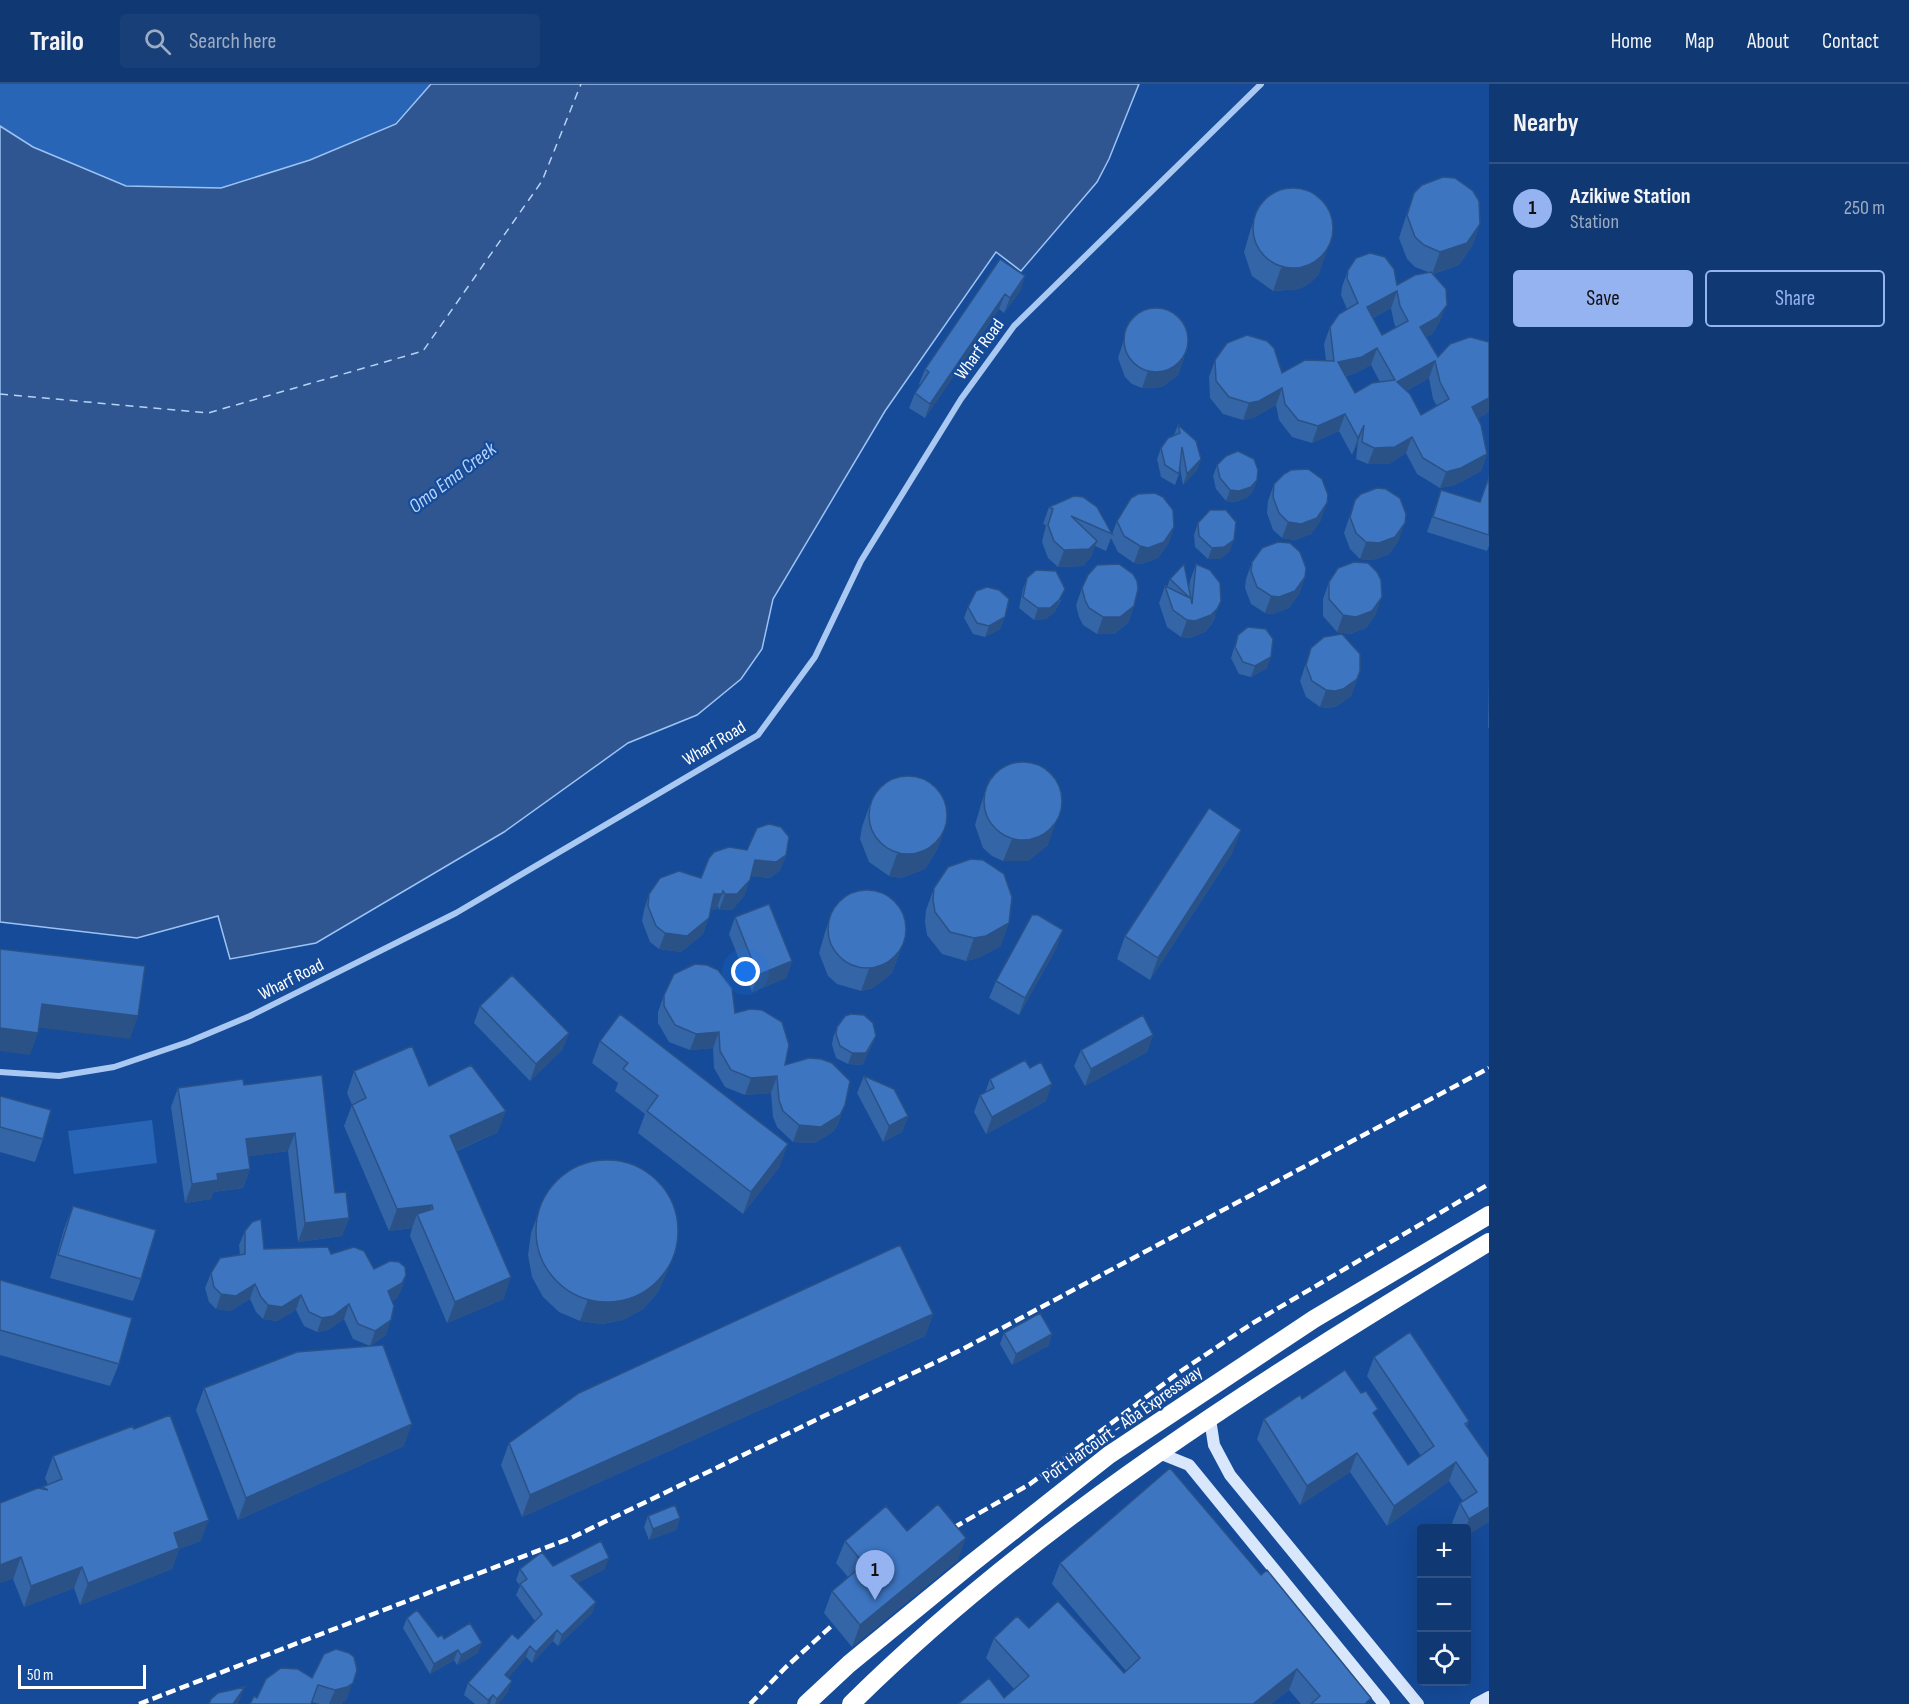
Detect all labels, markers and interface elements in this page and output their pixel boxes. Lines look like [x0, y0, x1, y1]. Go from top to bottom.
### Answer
search box [120, 14, 540, 68]
text: Trailo [30, 25, 84, 58]
icon: search [141, 25, 174, 58]
text: Search here [189, 28, 276, 55]
text: Home [1611, 29, 1652, 54]
text: Map [1685, 29, 1714, 54]
text: About [1747, 29, 1789, 54]
text: Contact [1822, 29, 1879, 54]
text: Nearby [1513, 108, 1579, 139]
text: Azikiwe Station [1570, 183, 1691, 210]
text: 1 [1529, 196, 1536, 220]
text: 250 m [1844, 196, 1885, 220]
text: Station [1570, 210, 1619, 234]
button: Save [1513, 270, 1693, 327]
button: Share [1705, 270, 1885, 327]
street label: Wharf Road [950, 315, 1008, 384]
water label: Omo Ema Creek [404, 437, 501, 518]
street label: Wharf Road [679, 716, 750, 770]
street label: Wharf Road [255, 954, 327, 1005]
your location [731, 957, 760, 986]
street label: Port Harcourt - Aba Expressway [1038, 1361, 1206, 1488]
map controls [1417, 1524, 1471, 1686]
button: + [1417, 1524, 1471, 1578]
pin: 1 [856, 1550, 894, 1600]
button: − [1417, 1578, 1471, 1632]
button: locate [1417, 1632, 1471, 1686]
scale bar [18, 1662, 146, 1690]
text: 50 m [27, 1666, 53, 1685]

